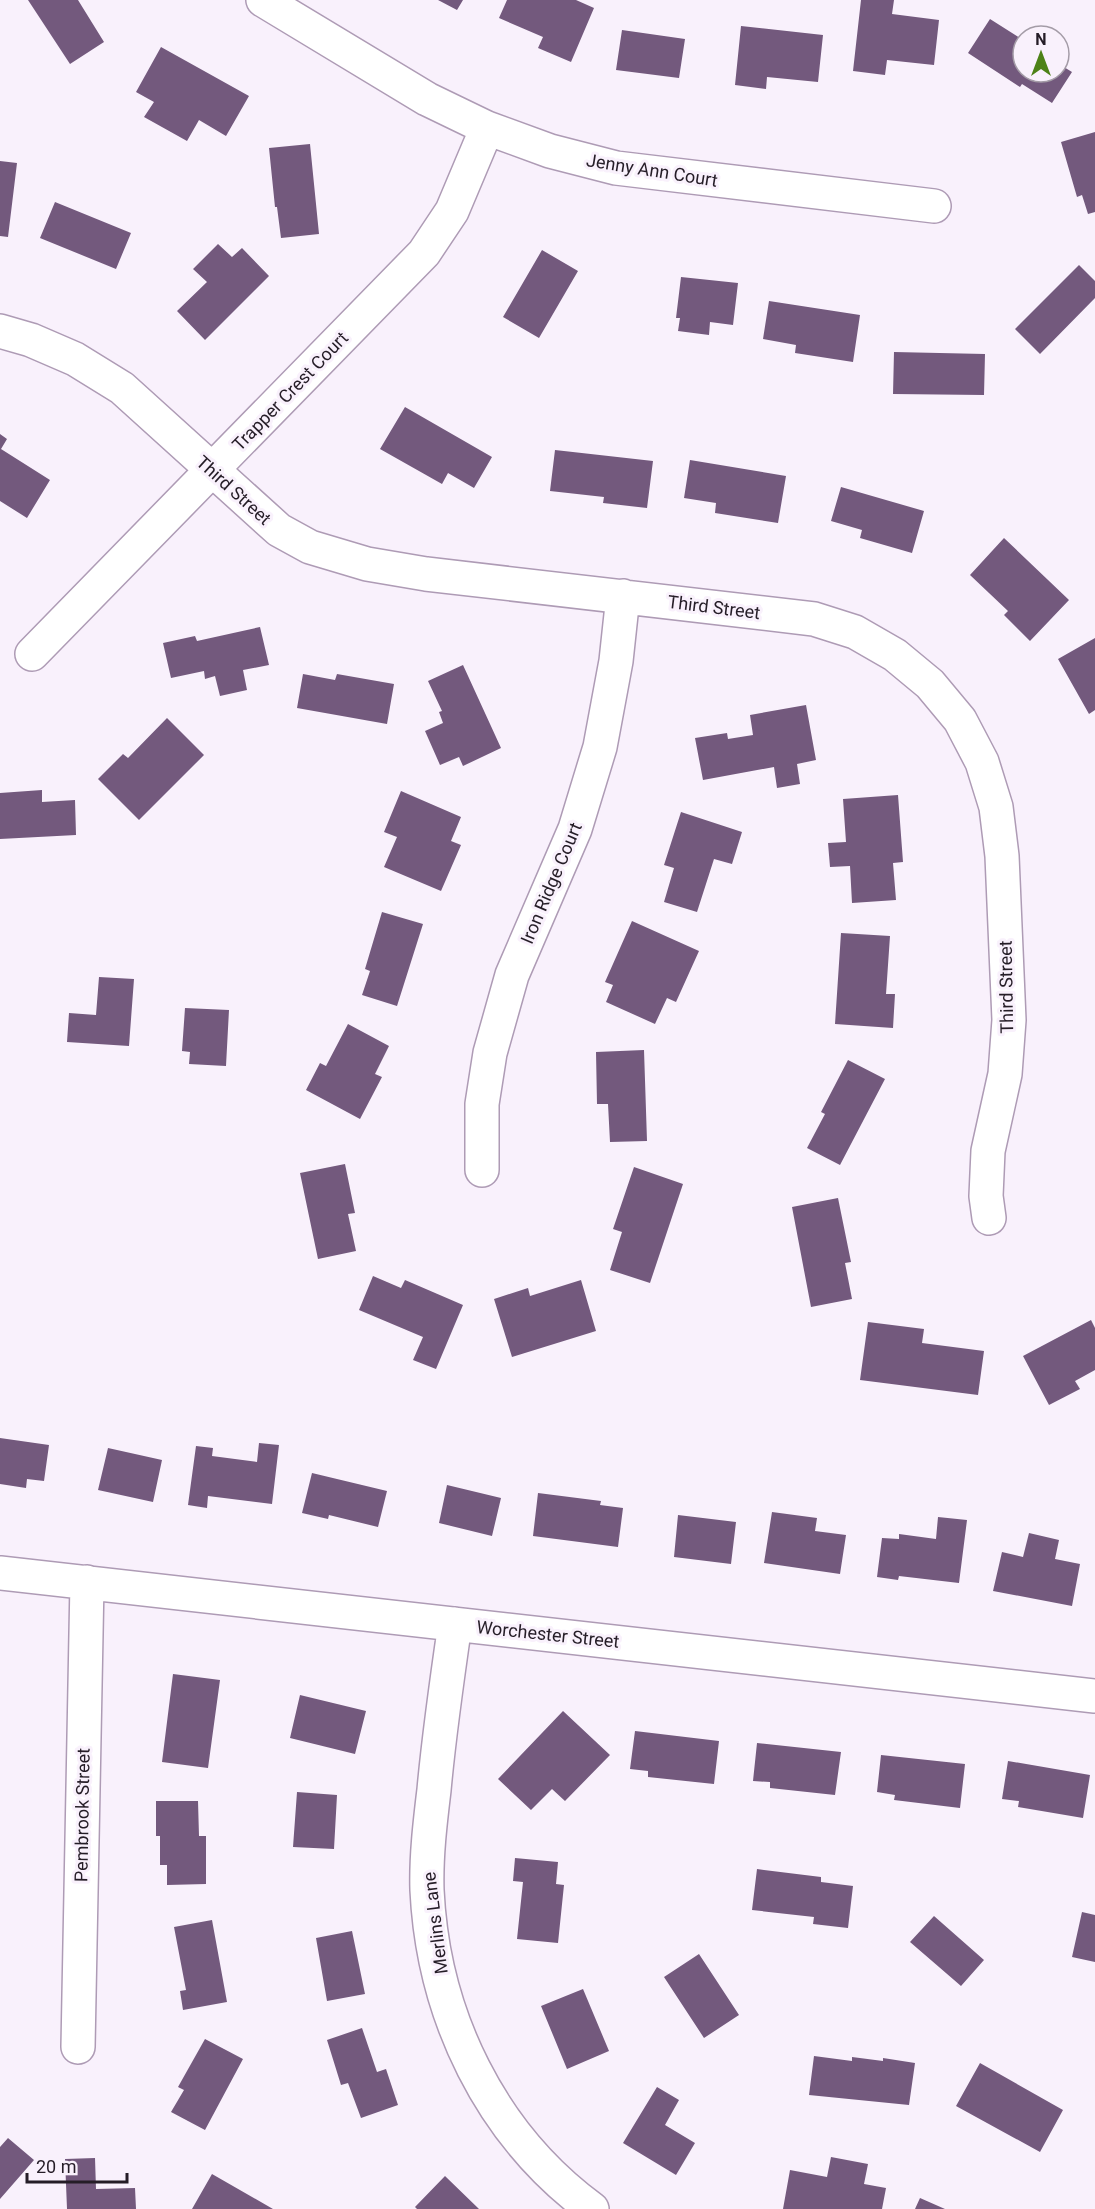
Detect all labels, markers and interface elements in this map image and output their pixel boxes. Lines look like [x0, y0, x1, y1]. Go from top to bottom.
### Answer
north arrow [1011, 24, 1071, 84]
text: N [1035, 30, 1047, 49]
street label: Jenny Ann Court [585, 149, 719, 191]
street label: Trapper Crest Court [228, 327, 352, 455]
street label: Third Street [192, 451, 276, 529]
street label: Third Street [667, 591, 762, 623]
street label: Iron Ridge Court [516, 819, 586, 947]
street label: Third Street [995, 940, 1017, 1034]
street label: Worchester Street [476, 1616, 621, 1652]
street label: Pembrook Street [70, 1748, 94, 1882]
street label: Merlins Lane [418, 1871, 452, 1975]
scale bar [27, 2146, 128, 2184]
text: 20 m [36, 2156, 76, 2177]

